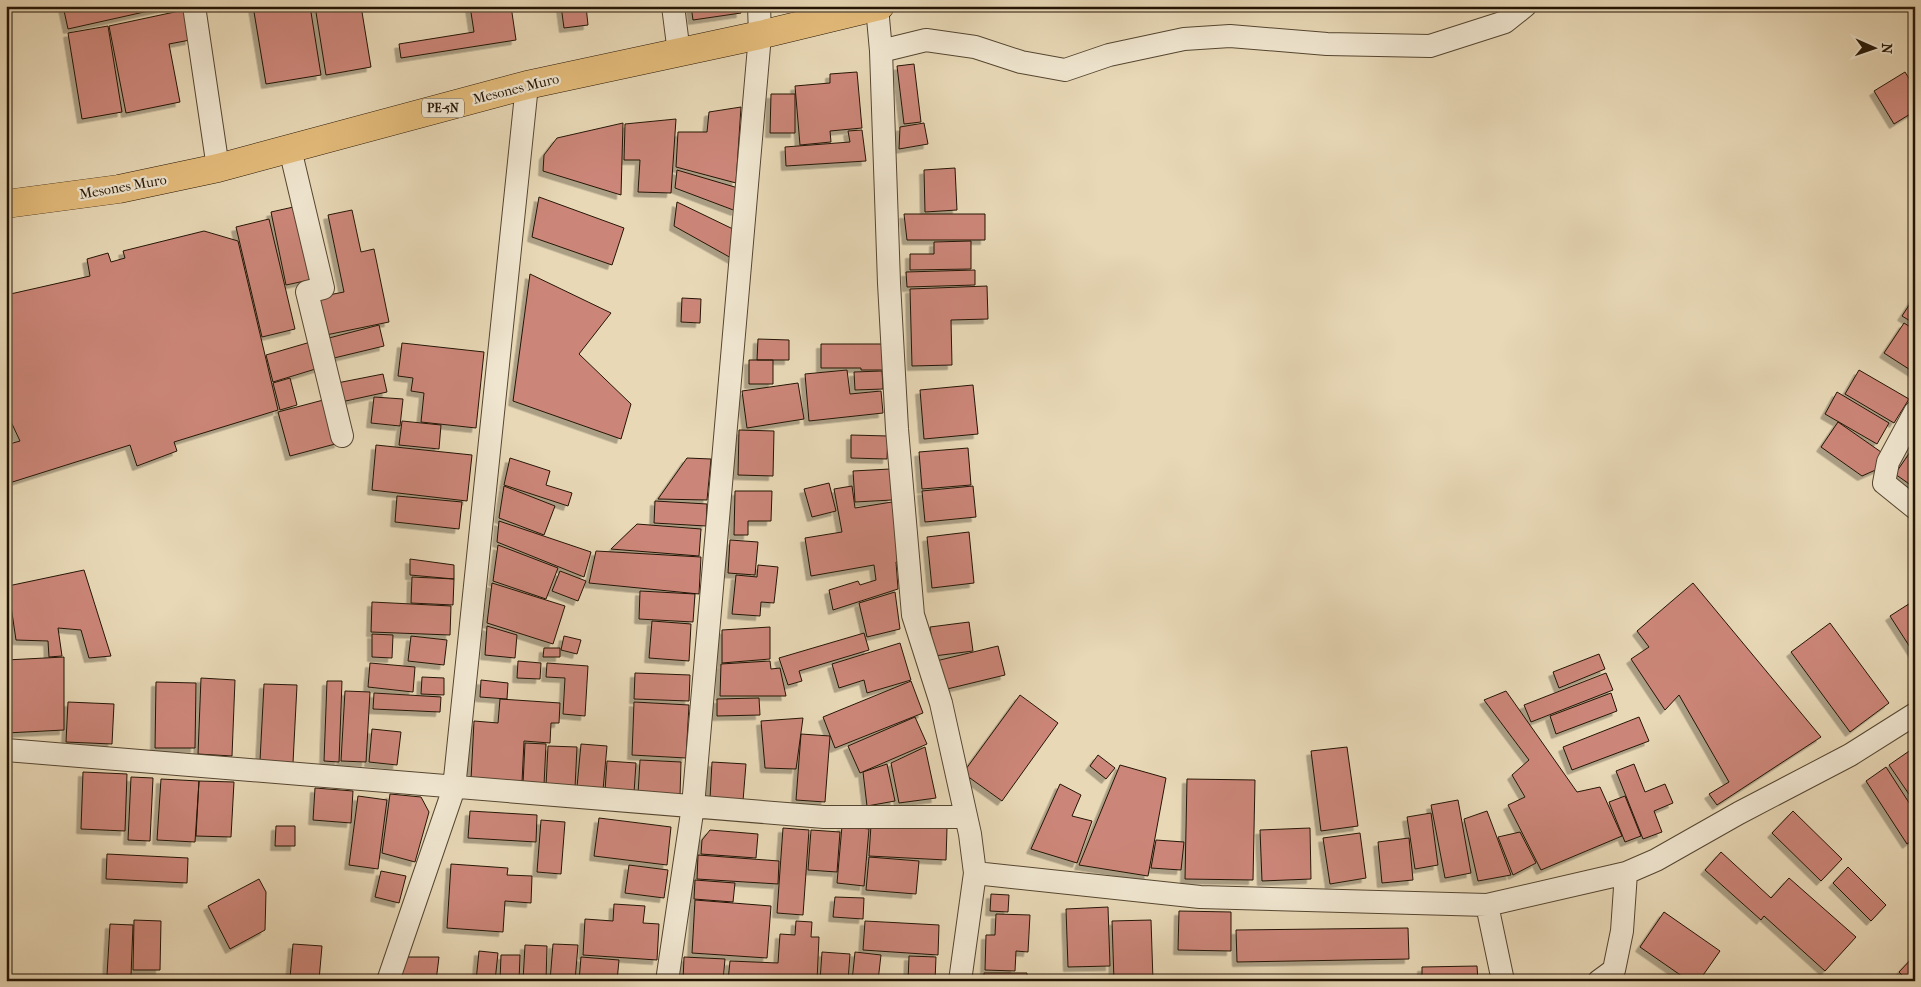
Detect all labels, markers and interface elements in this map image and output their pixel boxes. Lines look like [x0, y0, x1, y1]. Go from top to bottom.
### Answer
north arrow [1848, 22, 1898, 72]
text: N [1878, 43, 1895, 54]
street label: Mesones Muro [471, 70, 561, 108]
road number: PE-5N [422, 99, 464, 118]
street label: Mesones Muro [78, 171, 168, 203]

